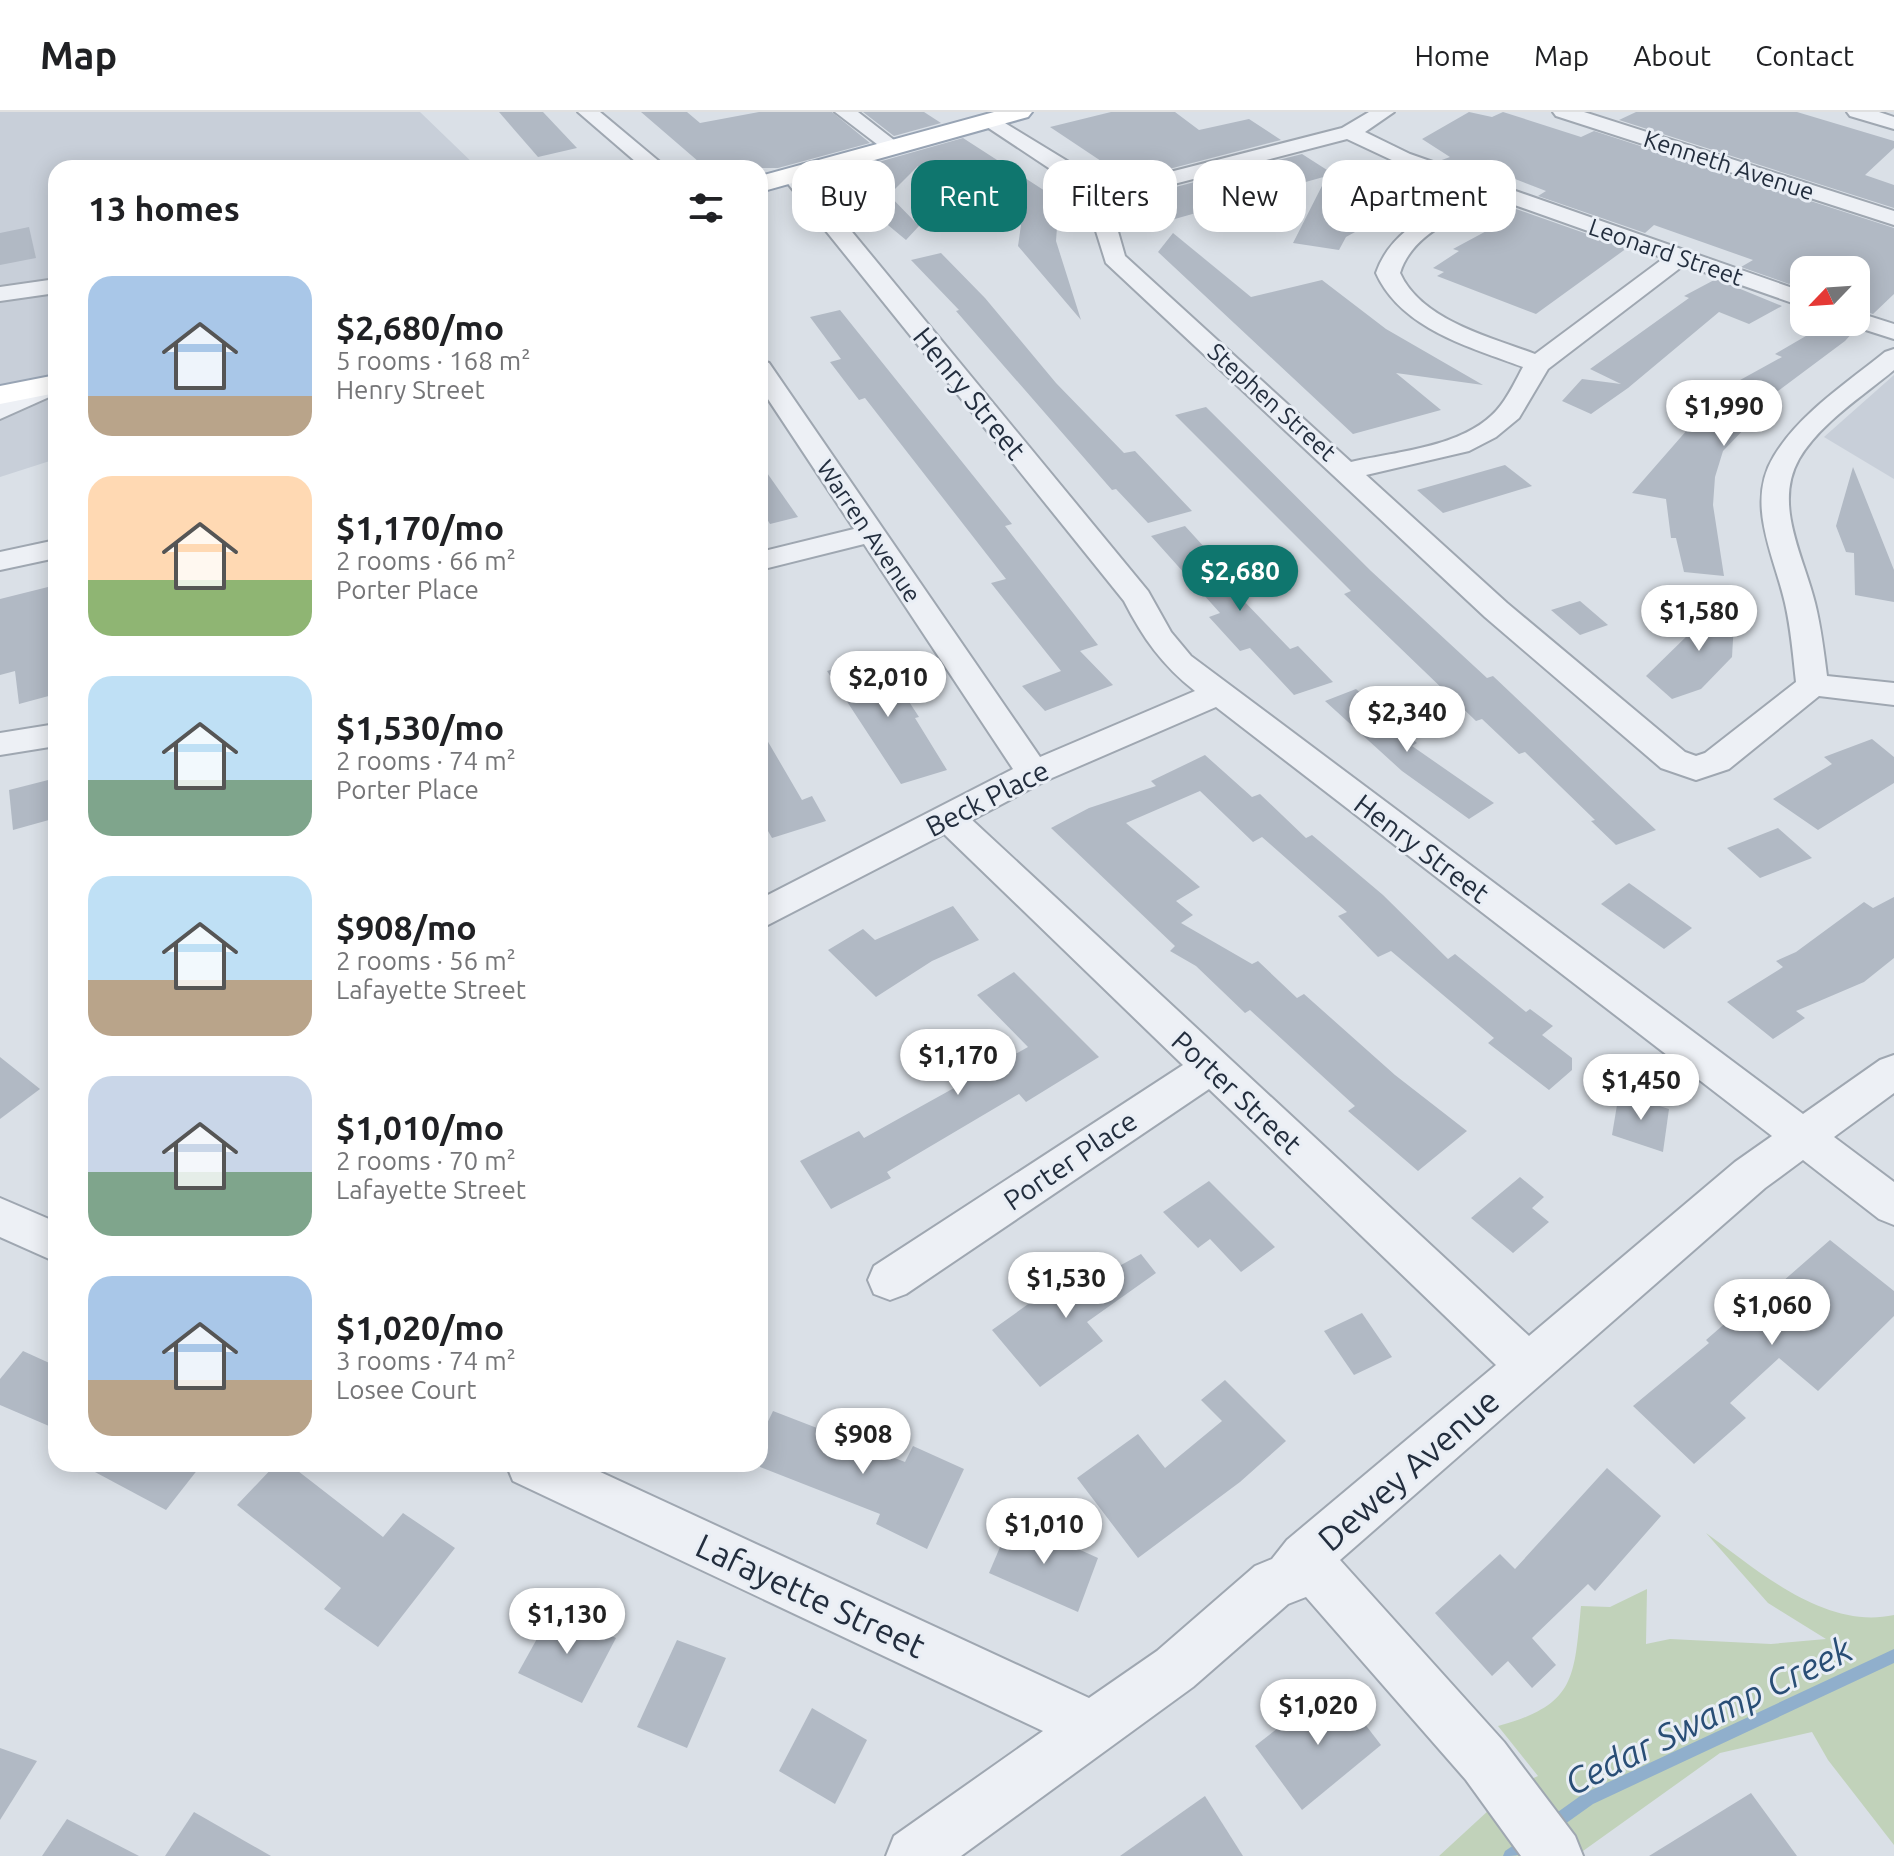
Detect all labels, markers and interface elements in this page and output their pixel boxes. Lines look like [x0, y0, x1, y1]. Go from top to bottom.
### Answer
text: Map [40, 34, 117, 76]
text: Home [1415, 40, 1490, 71]
text: Map [1534, 40, 1589, 71]
text: About [1633, 40, 1711, 71]
text: Contact [1755, 40, 1854, 71]
street label: Kenneth Avenue [1640, 125, 1818, 205]
chip: Buy [792, 160, 895, 232]
chip: Rent [911, 160, 1027, 232]
chip: Filters [1043, 160, 1177, 232]
chip: New [1193, 160, 1306, 232]
chip: Apartment [1322, 160, 1516, 232]
icon: filters [684, 186, 728, 230]
text: 13 homes [88, 189, 240, 227]
street label: Leonard Street [1585, 213, 1747, 291]
north arrow [1790, 256, 1870, 336]
map controls [1790, 256, 1870, 336]
icon: home [152, 308, 248, 404]
text: $2,680/mo [336, 308, 504, 346]
street label: Henry Street [908, 321, 1032, 465]
street label: Stephen Street [1203, 338, 1342, 467]
text: 5 rooms · 168 m² [336, 346, 531, 375]
text: Henry Street [336, 375, 485, 404]
pin: $1,990 [1659, 380, 1789, 448]
text: $1,990 [1684, 391, 1764, 420]
street label: Warren Avenue [812, 455, 926, 607]
icon: home [152, 508, 248, 604]
text: $1,170/mo [336, 508, 504, 546]
pin: $2,680 [1175, 545, 1305, 613]
text: 2 rooms · 66 m² [336, 546, 516, 575]
text: $2,680 [1200, 556, 1280, 585]
text: Porter Place [336, 575, 479, 604]
pin: $1,580 [1634, 585, 1764, 653]
text: $1,580 [1659, 596, 1739, 625]
pin: $2,010 [823, 651, 953, 719]
text: $2,010 [848, 662, 928, 691]
pin: $2,340 [1342, 686, 1472, 754]
text: $2,340 [1367, 697, 1447, 726]
icon: home [152, 708, 248, 804]
text: $1,530/mo [336, 708, 504, 746]
text: 2 rooms · 74 m² [336, 746, 516, 775]
street label: Beck Place [920, 754, 1054, 842]
text: Porter Place [336, 775, 479, 804]
street label: Henry Street [1349, 787, 1495, 909]
icon: home [152, 908, 248, 1004]
text: $908/mo [336, 908, 477, 946]
text: 2 rooms · 56 m² [336, 946, 516, 975]
text: Lafayette Street [336, 975, 526, 1004]
street label: Porter Street [1166, 1024, 1308, 1160]
pin: $1,170 [893, 1029, 1023, 1097]
text: $1,170 [918, 1040, 998, 1069]
pin: $1,450 [1576, 1054, 1706, 1122]
text: $1,450 [1601, 1065, 1681, 1094]
street label: Porter Place [998, 1104, 1142, 1216]
icon: home [152, 1108, 248, 1204]
text: $1,010/mo [336, 1108, 504, 1146]
text: 2 rooms · 70 m² [336, 1146, 516, 1175]
text: Lafayette Street [336, 1175, 526, 1204]
pin: $1,530 [1001, 1252, 1131, 1320]
text: $1,530 [1026, 1263, 1106, 1292]
pin: $1,060 [1707, 1279, 1837, 1347]
text: $1,060 [1732, 1290, 1812, 1319]
icon: home [152, 1308, 248, 1404]
text: $1,020/mo [336, 1308, 504, 1346]
text: 3 rooms · 74 m² [336, 1346, 516, 1375]
text: Losee Court [336, 1375, 476, 1404]
street label: Dewey Avenue [1310, 1380, 1506, 1558]
pin: $908 [816, 1408, 910, 1476]
text: $908 [834, 1419, 892, 1448]
pin: $1,010 [979, 1498, 1109, 1566]
text: $1,010 [1004, 1509, 1084, 1538]
street label: Lafayette Street [690, 1525, 932, 1665]
pin: $1,130 [502, 1588, 632, 1656]
text: $1,130 [527, 1599, 607, 1628]
water label: Cedar Swamp Creek [1558, 1627, 1859, 1802]
pin: $1,020 [1253, 1679, 1383, 1747]
text: $1,020 [1278, 1690, 1358, 1719]

